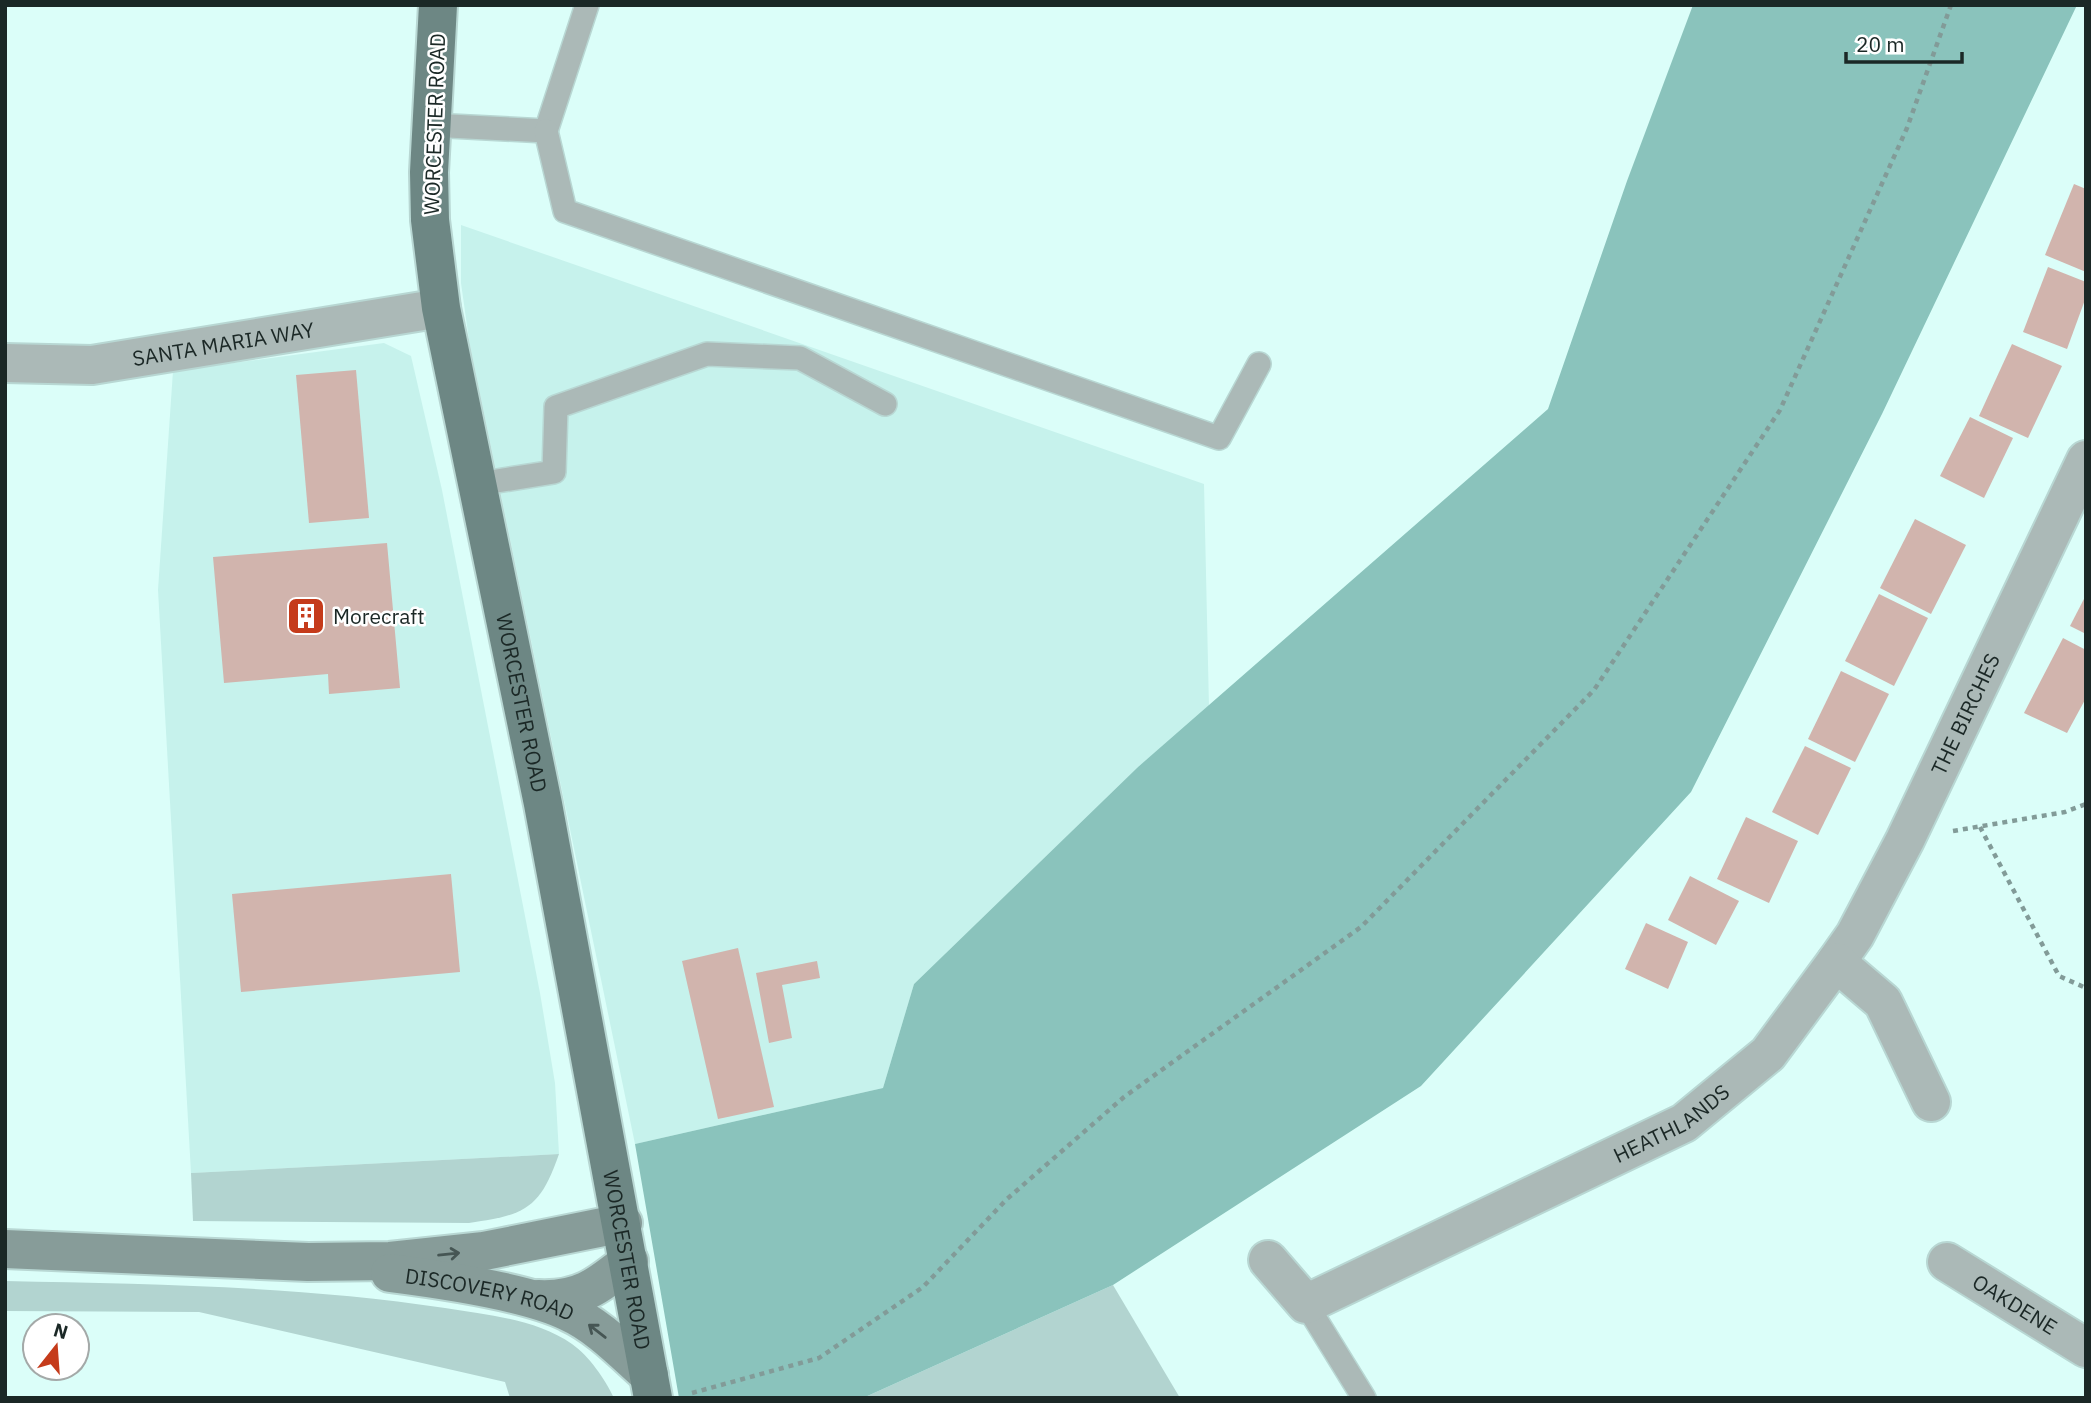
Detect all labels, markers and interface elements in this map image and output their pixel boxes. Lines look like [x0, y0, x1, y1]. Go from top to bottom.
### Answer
scale bar [1846, 21, 1962, 65]
text: 20 m [1856, 30, 1905, 58]
street label: WORCESTER ROAD [417, 33, 451, 215]
street label: SANTA MARIA WAY [130, 315, 317, 372]
building icon: Morecraft [285, 595, 327, 637]
place label: Morecraft [333, 602, 425, 630]
street label: WORCESTER ROAD [490, 611, 554, 795]
street label: THE BIRCHES [1924, 648, 2006, 779]
street label: HEATHLANDS [1608, 1078, 1735, 1169]
street label: WORCESTER ROAD [597, 1168, 658, 1352]
one-way arrow [438, 1247, 460, 1260]
street label: DISCOVERY ROAD [403, 1261, 579, 1327]
street label: OAKDENE [1967, 1267, 2063, 1341]
north arrow [21, 1312, 91, 1382]
text: N [51, 1317, 71, 1344]
one-way arrow [588, 1323, 606, 1338]

